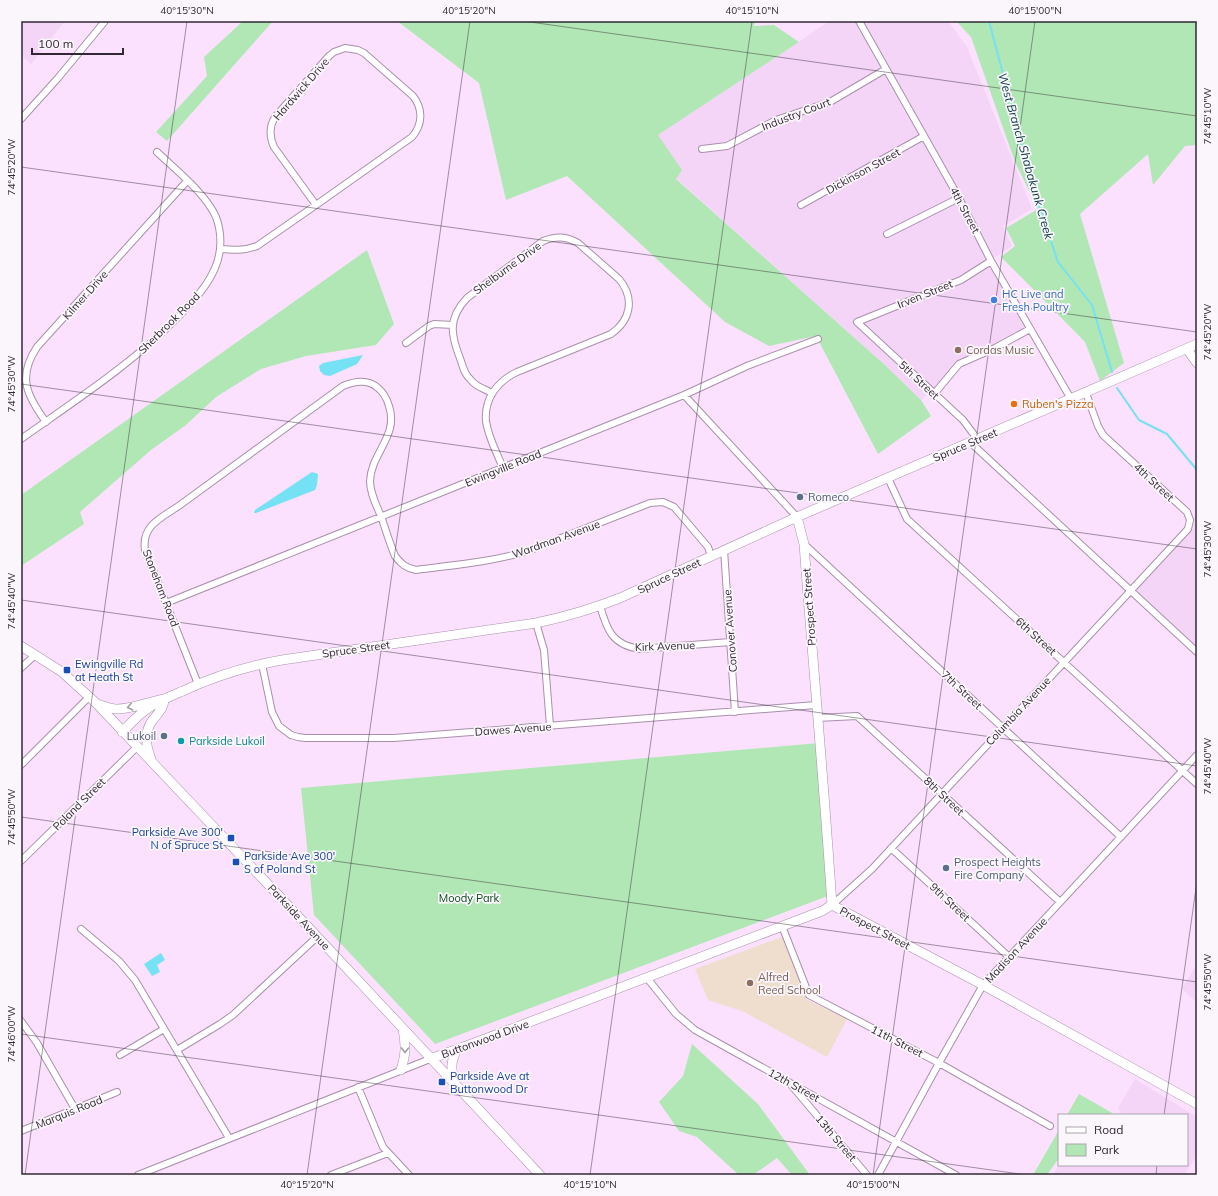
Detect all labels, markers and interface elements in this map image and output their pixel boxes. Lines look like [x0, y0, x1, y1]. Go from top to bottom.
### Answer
text: 40°15'30"N [160, 4, 214, 17]
text: 40°15'20"N [442, 4, 496, 17]
text: 40°15'10"N [725, 4, 779, 17]
text: 40°15'00"N [1008, 4, 1062, 17]
scale bar [32, 30, 123, 56]
text: 100 m [38, 36, 73, 51]
street label: Hardwick Drive [270, 55, 332, 123]
water label: West Branch Shabakunk Creek [995, 71, 1057, 242]
text: 74°45'10"W [1201, 88, 1214, 144]
street label: Industry Court [760, 94, 832, 134]
text: 74°45'20"W [5, 139, 18, 195]
street label: Dickinson Street [824, 145, 903, 197]
street label: 4th Street [947, 185, 983, 236]
street label: Shelburne Drive [470, 239, 544, 297]
street label: Kilmer Drive [59, 268, 111, 322]
street label: Irven Street [895, 276, 955, 311]
place label: HC Live and Fresh Poultry [1002, 287, 1069, 314]
street label: Sherbrook Road [135, 289, 203, 357]
marker: HC Live and Fresh Poultry [989, 295, 999, 305]
text: 74°45'20"W [1201, 304, 1214, 360]
place label: Cordas Music [966, 343, 1035, 357]
marker: Cordas Music [953, 345, 963, 355]
text: 74°45'30"W [5, 356, 18, 412]
street label: 5th Street [896, 358, 942, 402]
place label: Ruben's Pizza [1022, 397, 1094, 411]
marker: Ruben's Pizza [1009, 399, 1019, 409]
street label: Spruce Street [931, 425, 999, 465]
street label: Ewingville Road [463, 446, 543, 490]
street label: 4th Street [1131, 460, 1177, 504]
place label: Romeco [808, 490, 849, 504]
marker: Romeco [795, 492, 805, 502]
street label: Wardman Avenue [510, 517, 602, 561]
text: 74°45'30"W [1201, 521, 1214, 577]
street label: Stoneham Road [140, 547, 182, 629]
street label: Spruce Street [635, 555, 703, 597]
street label: Prospect Street [799, 568, 819, 646]
text: 74°45'40"W [5, 573, 18, 629]
street label: Conover Avenue [720, 589, 740, 673]
street label: 6th Street [1013, 614, 1059, 658]
street label: Spruce Street [321, 637, 391, 661]
street label: Kirk Avenue [635, 638, 695, 654]
place label: Ewingville Rd at Heath St [75, 657, 143, 684]
marker: Ewingville Rd at Heath St [62, 665, 72, 675]
street label: 7th Street [939, 668, 985, 712]
street label: Columbia Avenue [983, 674, 1053, 748]
one-way arrow [127, 703, 133, 711]
street label: Dawes Avenue [474, 719, 552, 739]
place label: Lukoil [127, 729, 156, 743]
marker: Lukoil [159, 731, 169, 741]
place label: Parkside Lukoil [189, 734, 265, 748]
marker: Parkside Lukoil [176, 736, 186, 746]
text: 74°45'40"W [1201, 738, 1214, 794]
street label: 8th Street [921, 774, 967, 818]
street label: Poland Street [50, 775, 108, 833]
text: 74°45'50"W [5, 789, 18, 845]
place label: Parkside Ave 300' N of Spruce St [132, 825, 223, 852]
marker: Parkside Ave 300' N of Spruce St [226, 833, 236, 843]
place label: Parkside Ave 300' S of Poland St [244, 849, 335, 876]
place label: Prospect Heights Fire Company [954, 855, 1041, 882]
marker: Parkside Ave 300' S of Poland St [231, 857, 241, 867]
marker: Prospect Heights Fire Company [941, 863, 951, 873]
street label: 9th Street [927, 880, 973, 924]
street label: Parkside Avenue [265, 881, 333, 953]
park label: Moody Park [439, 891, 500, 905]
street label: Prospect Street [837, 904, 913, 953]
street label: Madison Avenue [982, 914, 1050, 986]
text: 74°45'50"W [1201, 954, 1214, 1010]
place label: Alfred Reed School [758, 970, 821, 997]
marker: Alfred Reed School [745, 978, 755, 988]
text: 74°46'00"W [5, 1006, 18, 1062]
street label: Buttonwood Drive [439, 1017, 531, 1061]
street label: 11th Street [869, 1022, 926, 1060]
one-way arrow [401, 1047, 409, 1053]
street label: 12th Street [766, 1065, 822, 1105]
place label: Parkside Ave at Buttonwood Dr [450, 1069, 530, 1096]
marker: Parkside Ave at Buttonwood Dr [437, 1077, 447, 1087]
street label: Marquis Road [34, 1092, 104, 1132]
street label: 13th Street [812, 1112, 860, 1164]
legend [1058, 1114, 1188, 1166]
text: Road [1094, 1122, 1123, 1137]
text: Park [1094, 1142, 1120, 1157]
text: 40°15'20"N [280, 1178, 334, 1191]
text: 40°15'10"N [563, 1178, 617, 1191]
text: 40°15'00"N [846, 1178, 900, 1191]

